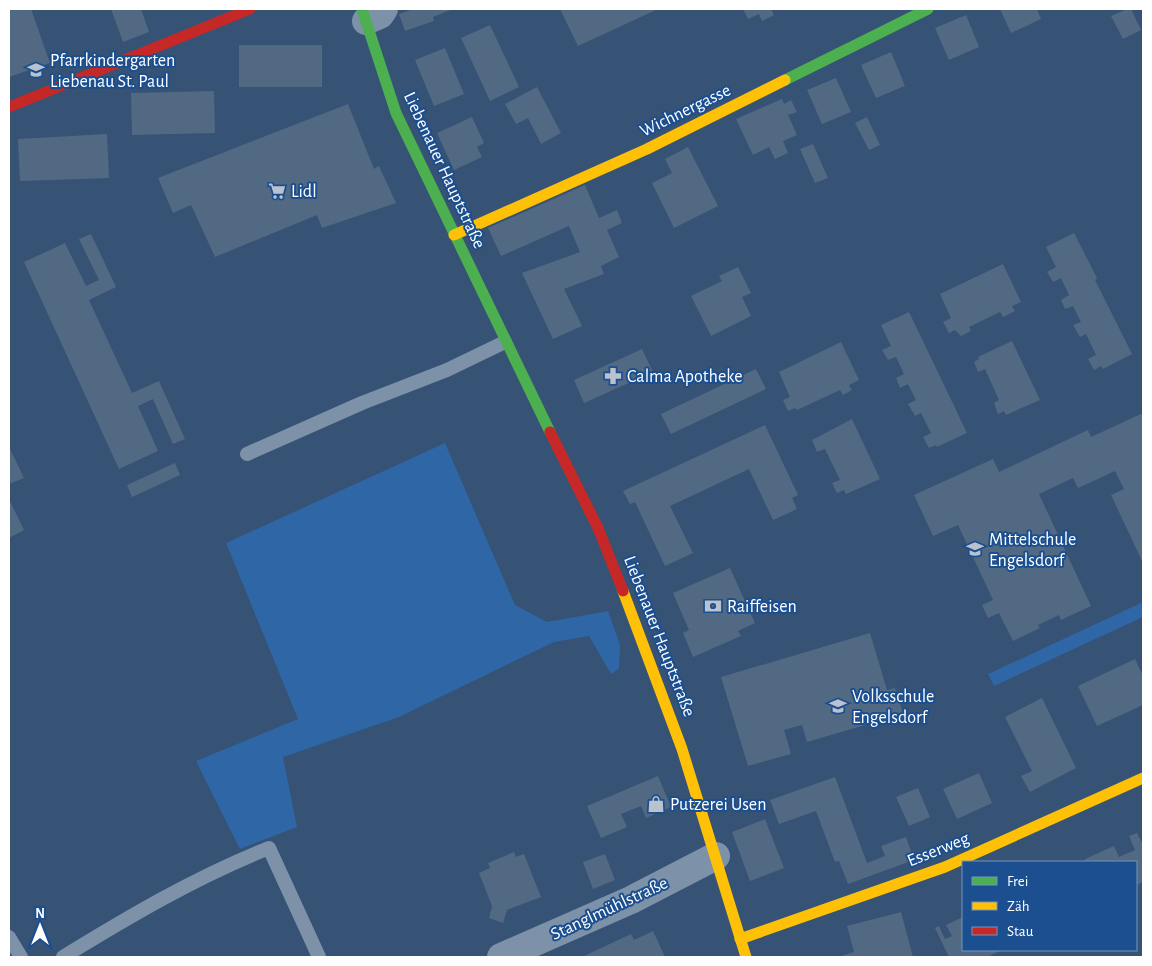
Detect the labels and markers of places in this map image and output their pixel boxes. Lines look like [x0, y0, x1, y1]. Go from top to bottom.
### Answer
place label: Pfarrkindergarten Liebenau St. Paul [50, 52, 175, 91]
school or university icon: Pfarrkindergarten Liebenau St. Paul [26, 60, 46, 80]
supermarket icon: Lidl [267, 181, 287, 201]
place label: Lidl [291, 183, 317, 201]
pharmacy icon: Calma Apotheke [603, 366, 623, 386]
place label: Calma Apotheke [627, 368, 742, 386]
place label: Mittelschule Engelsdorf [989, 531, 1076, 570]
school or university icon: Mittelschule Engelsdorf [965, 539, 985, 559]
bank icon: Raiffeisen [703, 596, 723, 616]
place label: Raiffeisen [727, 598, 797, 616]
place label: Volksschule Engelsdorf [852, 688, 934, 727]
school or university icon: Volksschule Engelsdorf [828, 696, 848, 716]
shop icon: Putzerei Usen [646, 794, 666, 814]
place label: Putzerei Usen [670, 796, 766, 814]

